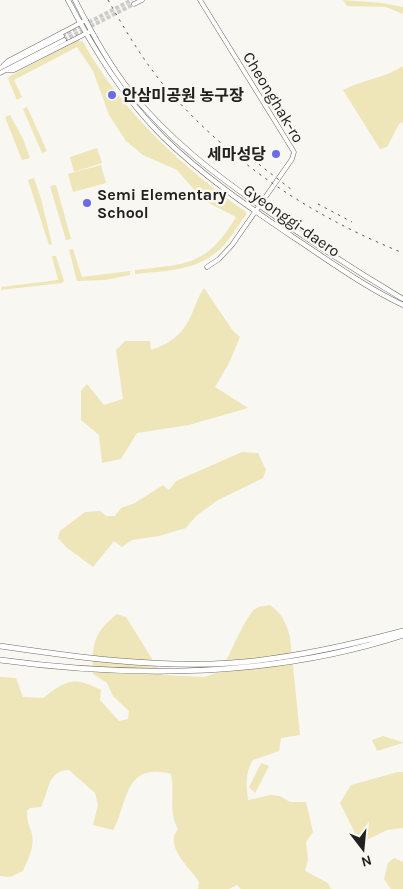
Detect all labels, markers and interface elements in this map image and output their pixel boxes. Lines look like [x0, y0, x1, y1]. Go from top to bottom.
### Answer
street label: Cheonghak-ro [239, 48, 308, 146]
place label: 안삼미공원 농구장 [122, 86, 244, 105]
marker: 안삼미공원 농구장 [106, 89, 118, 101]
place label: 세마성당 [207, 145, 266, 164]
marker: 세마성당 [270, 148, 282, 160]
street label: Gyeonggi-daero [240, 180, 344, 261]
place label: Semi Elementary School [97, 185, 227, 222]
marker: Semi Elementary School [81, 197, 93, 209]
north arrow [338, 824, 388, 874]
text: N [359, 851, 374, 871]

